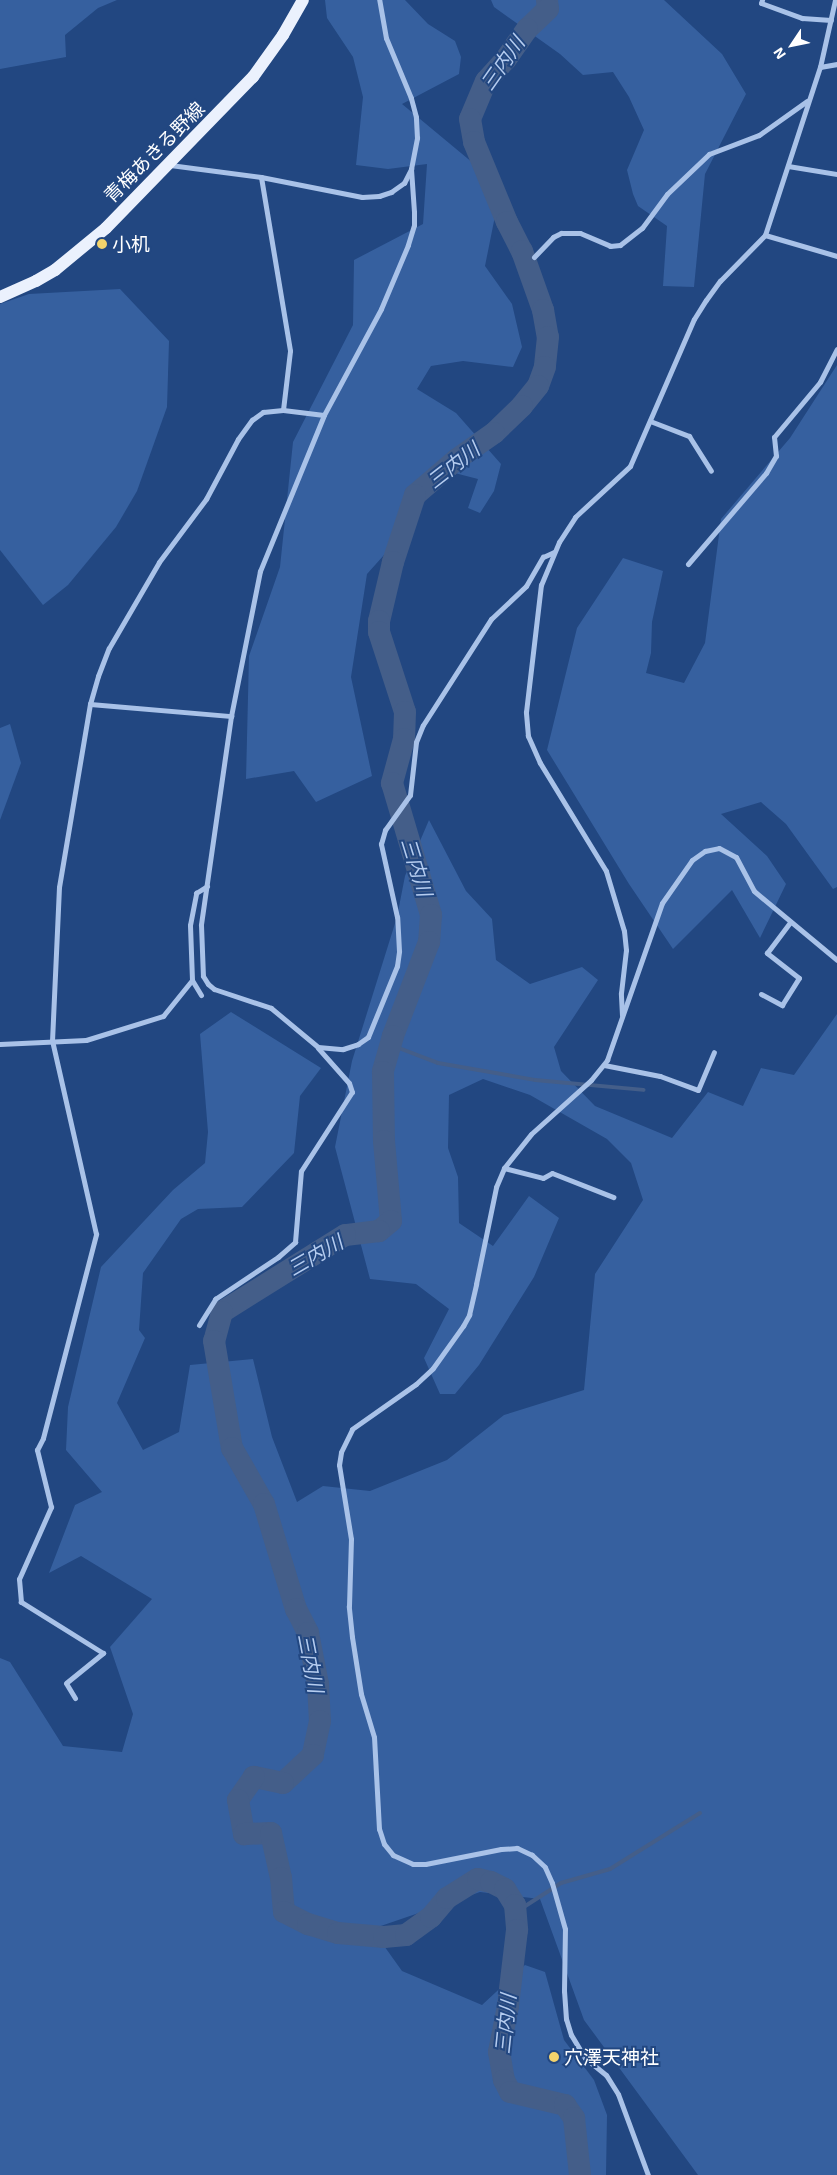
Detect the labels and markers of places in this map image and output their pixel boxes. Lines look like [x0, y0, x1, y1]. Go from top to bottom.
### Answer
place label: 小机 [112, 233, 150, 255]
marker: 小机 [96, 238, 108, 250]
place label: 穴澤天神社 [564, 2046, 659, 2068]
marker: 穴澤天神社 [548, 2051, 560, 2063]

